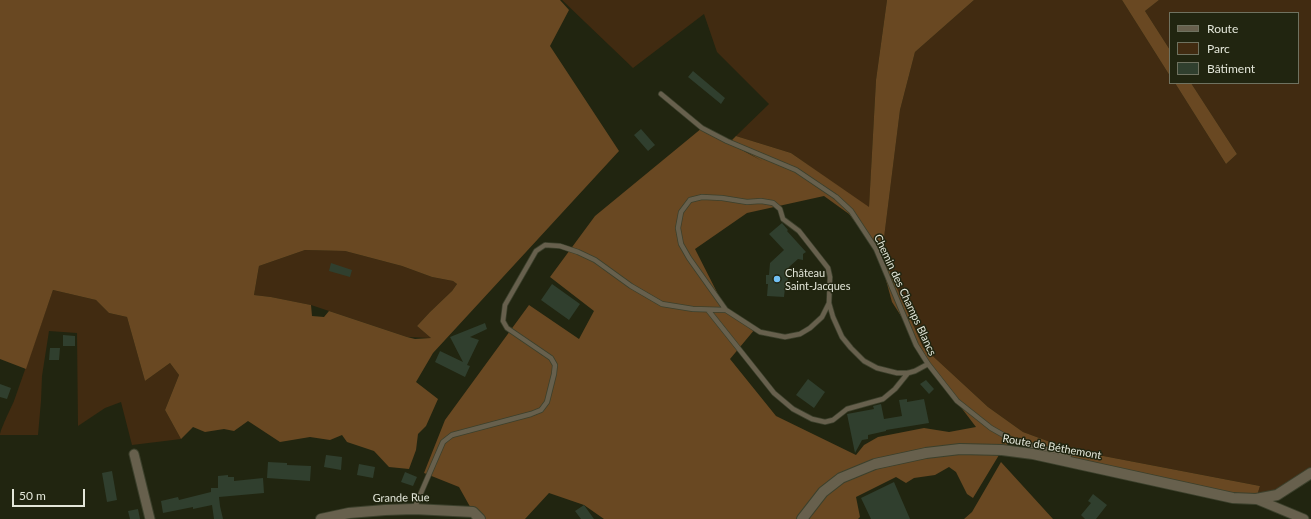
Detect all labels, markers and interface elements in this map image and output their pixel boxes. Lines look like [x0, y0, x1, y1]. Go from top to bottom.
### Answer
legend [1169, 12, 1299, 84]
text: Route [1207, 21, 1238, 36]
text: Parc [1207, 41, 1230, 56]
text: Bâtiment [1207, 61, 1255, 76]
street label: Chemin des Champs Blancs [871, 232, 939, 358]
place label: Château Saint-Jacques [785, 266, 850, 292]
marker: Château Saint-Jacques [772, 274, 782, 284]
street label: Route de Béthemont [1002, 432, 1102, 462]
scale bar [14, 481, 87, 507]
text: 50 m [19, 488, 46, 503]
street label: Grande Rue [372, 491, 430, 505]

